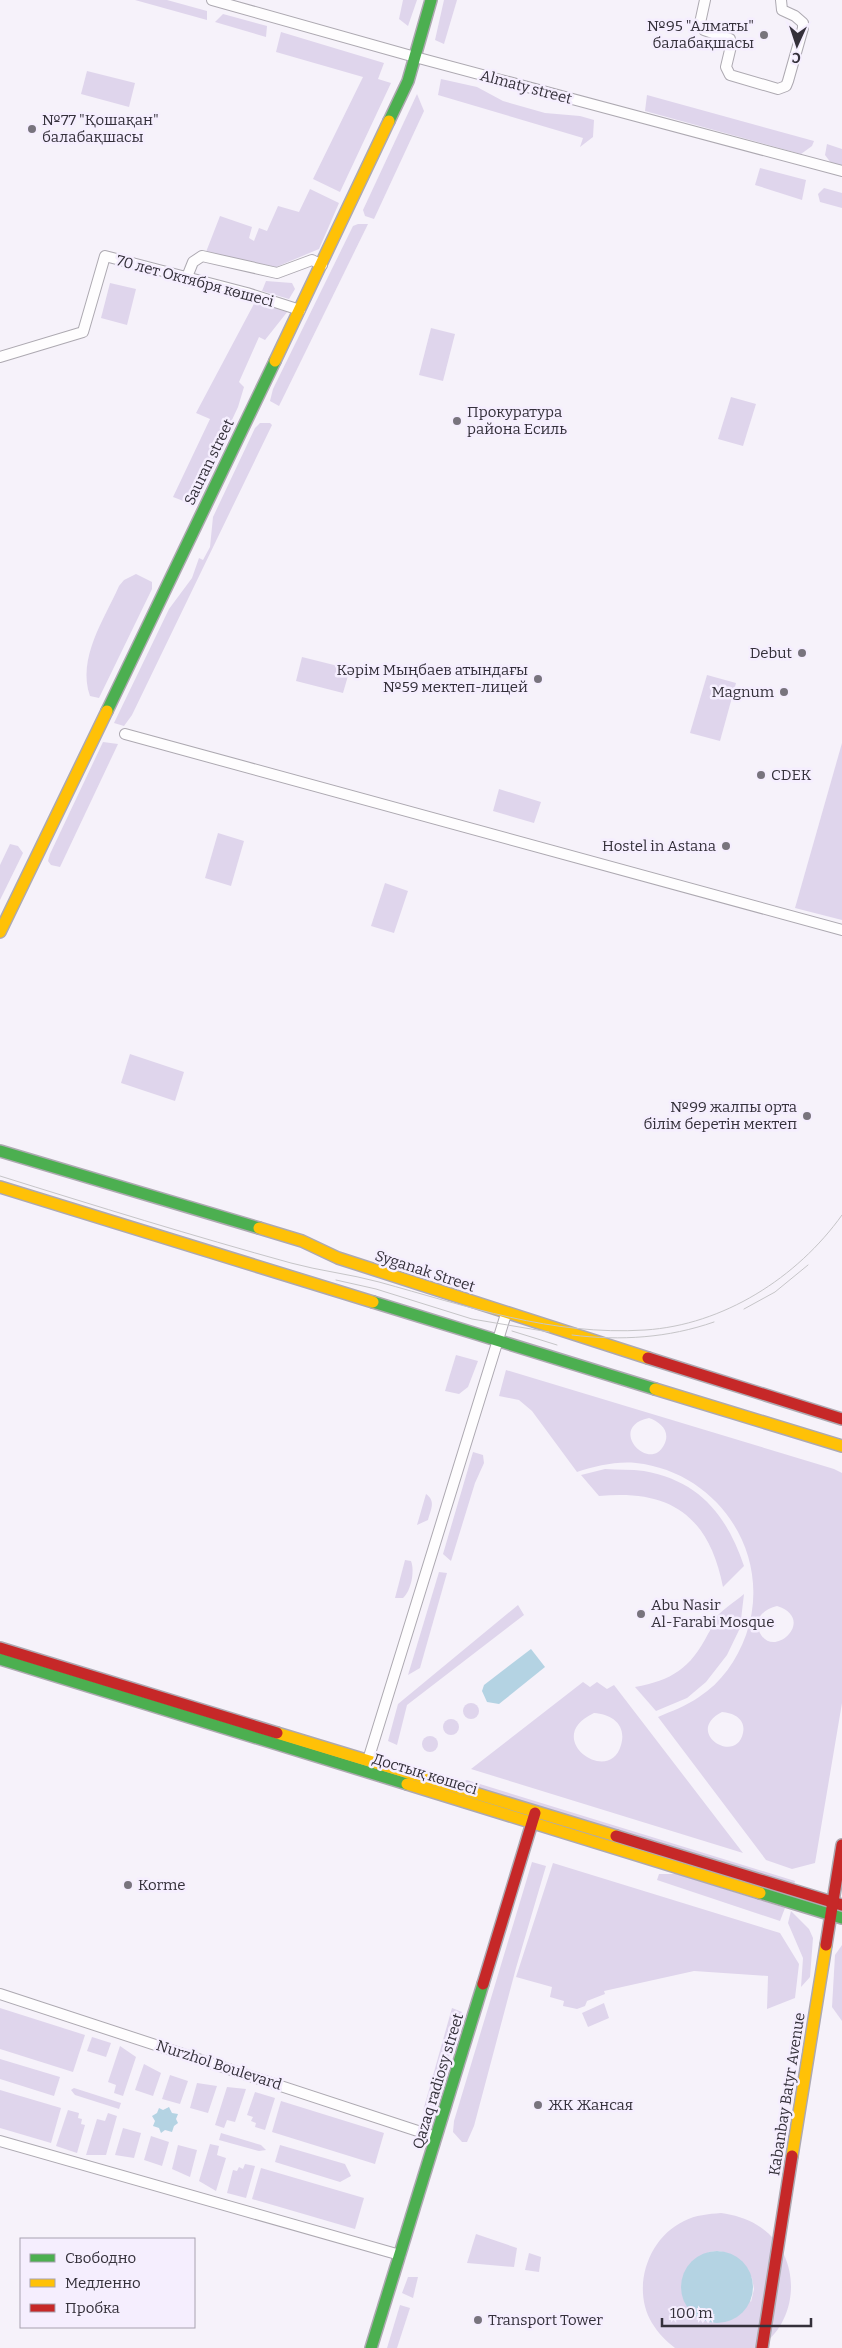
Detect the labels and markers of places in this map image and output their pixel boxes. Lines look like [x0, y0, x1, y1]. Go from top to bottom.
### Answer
place label: №95 "Алматы" балабақшасы [647, 17, 754, 52]
marker: №95 "Алматы" балабақшасы [758, 29, 770, 41]
place label: №77 "Қошақан" балабақшасы [42, 111, 159, 146]
marker: №77 "Қошақан" балабақшасы [26, 123, 38, 135]
place label: Прокуратура района Есиль [467, 403, 567, 438]
marker: Прокуратура района Есиль [451, 415, 463, 427]
place label: Debut [750, 644, 793, 662]
marker: Debut [796, 647, 808, 659]
place label: Кәрім Мыңбаев атындағы №59 мектеп-лицей [337, 661, 528, 696]
marker: Кәрім Мыңбаев атындағы №59 мектеп-лицей [532, 673, 544, 685]
place label: Magnum [711, 683, 775, 701]
marker: Magnum [778, 686, 790, 698]
place label: CDEK [771, 766, 812, 784]
marker: CDEK [755, 769, 767, 781]
place label: Hostel in Astana [602, 837, 716, 855]
marker: Hostel in Astana [720, 840, 732, 852]
place label: №99 жалпы орта білім беретін мектеп [643, 1098, 797, 1133]
marker: №99 жалпы орта білім беретін мектеп [801, 1110, 813, 1122]
place label: Abu Nasir Al-Farabi Mosque [651, 1596, 774, 1631]
marker: Abu Nasir Al-Farabi Mosque [635, 1608, 647, 1620]
place label: Korme [138, 1876, 186, 1894]
marker: Korme [122, 1879, 134, 1891]
place label: ЖК Жансая [548, 2096, 633, 2114]
marker: ЖК Жансая [532, 2099, 544, 2111]
place label: Transport Tower [488, 2311, 603, 2329]
marker: Transport Tower [472, 2314, 484, 2326]

